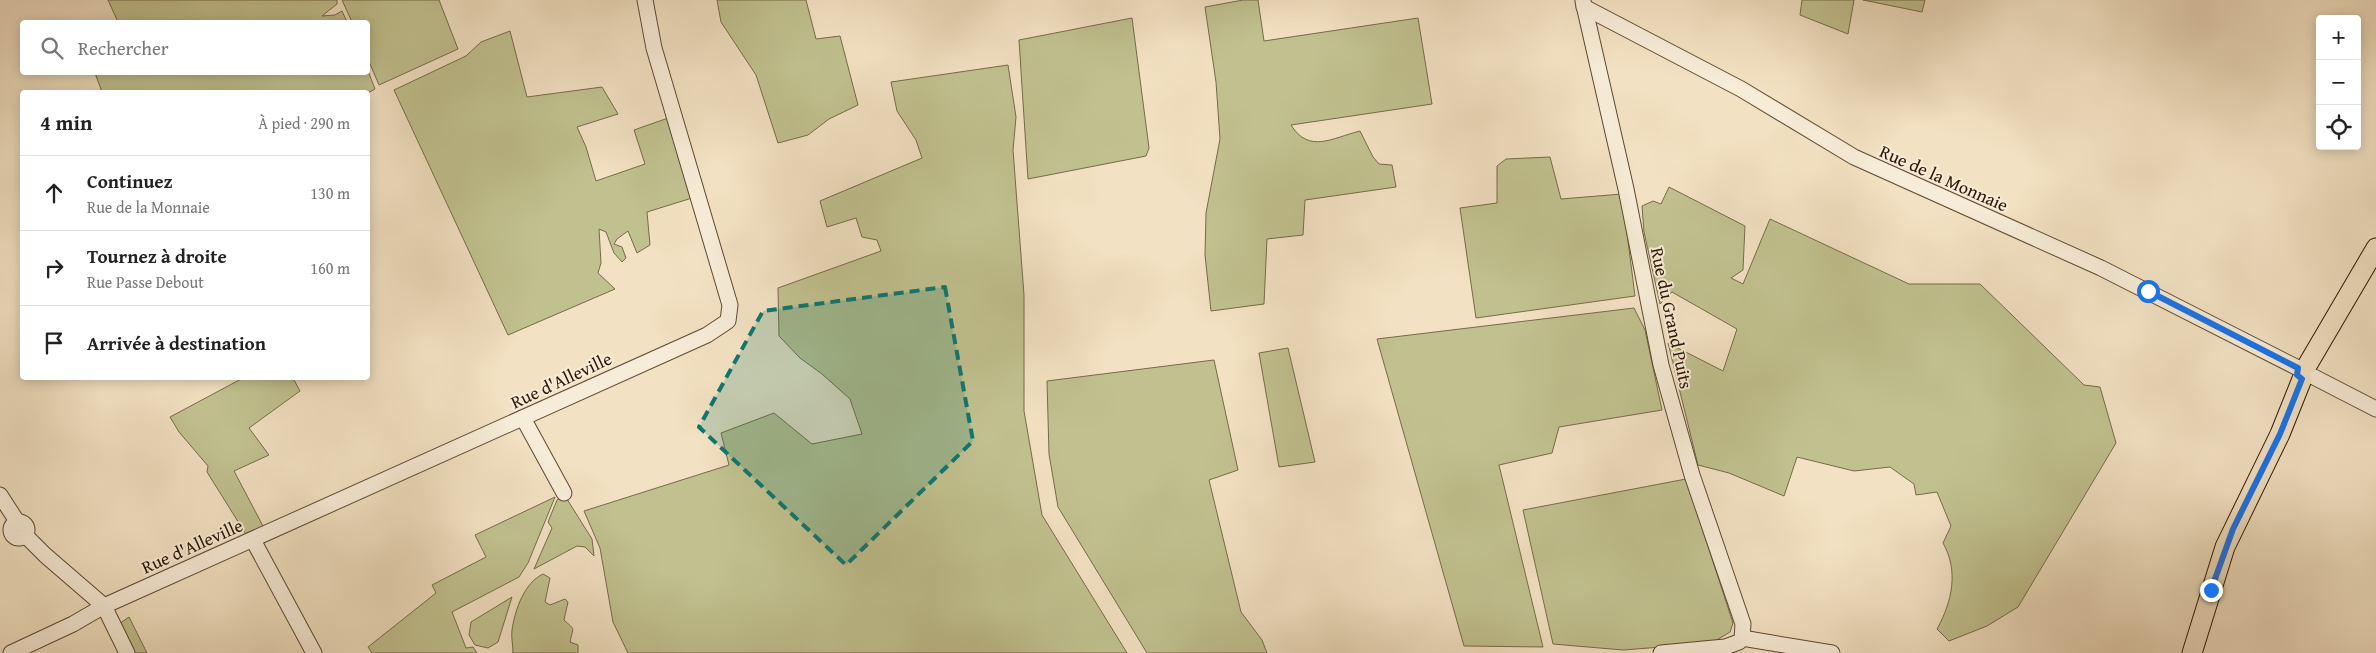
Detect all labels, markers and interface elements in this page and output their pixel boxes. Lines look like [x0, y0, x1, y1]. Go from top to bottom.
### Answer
map controls [2316, 15, 2361, 150]
button: + [2316, 15, 2361, 60]
search box [20, 20, 370, 75]
icon: search [38, 34, 66, 62]
text: Rechercher [78, 34, 169, 62]
button: − [2316, 60, 2361, 105]
button: locate [2316, 105, 2361, 150]
text: 4 min [40, 107, 92, 138]
text: À pied · 290 m [258, 111, 350, 135]
street label: Rue de la Monnaie [1875, 138, 2013, 218]
text: Continuez [87, 167, 173, 195]
icon: ahead [40, 179, 68, 207]
text: 130 m [310, 181, 350, 205]
text: Rue de la Monnaie [87, 195, 210, 219]
text: Tournez à droite [87, 242, 227, 270]
street label: Rue du Grand Puits [1644, 245, 1700, 391]
icon: right [40, 254, 68, 282]
text: 160 m [310, 256, 350, 280]
text: Rue Passe Debout [87, 270, 204, 294]
route start [2137, 280, 2160, 303]
icon: arrive [40, 329, 68, 357]
text: Arrivée à destination [87, 329, 266, 357]
street label: Rue d'Alleville [506, 345, 616, 415]
street label: Rue d'Alleville [137, 512, 247, 580]
route end [2200, 579, 2223, 602]

